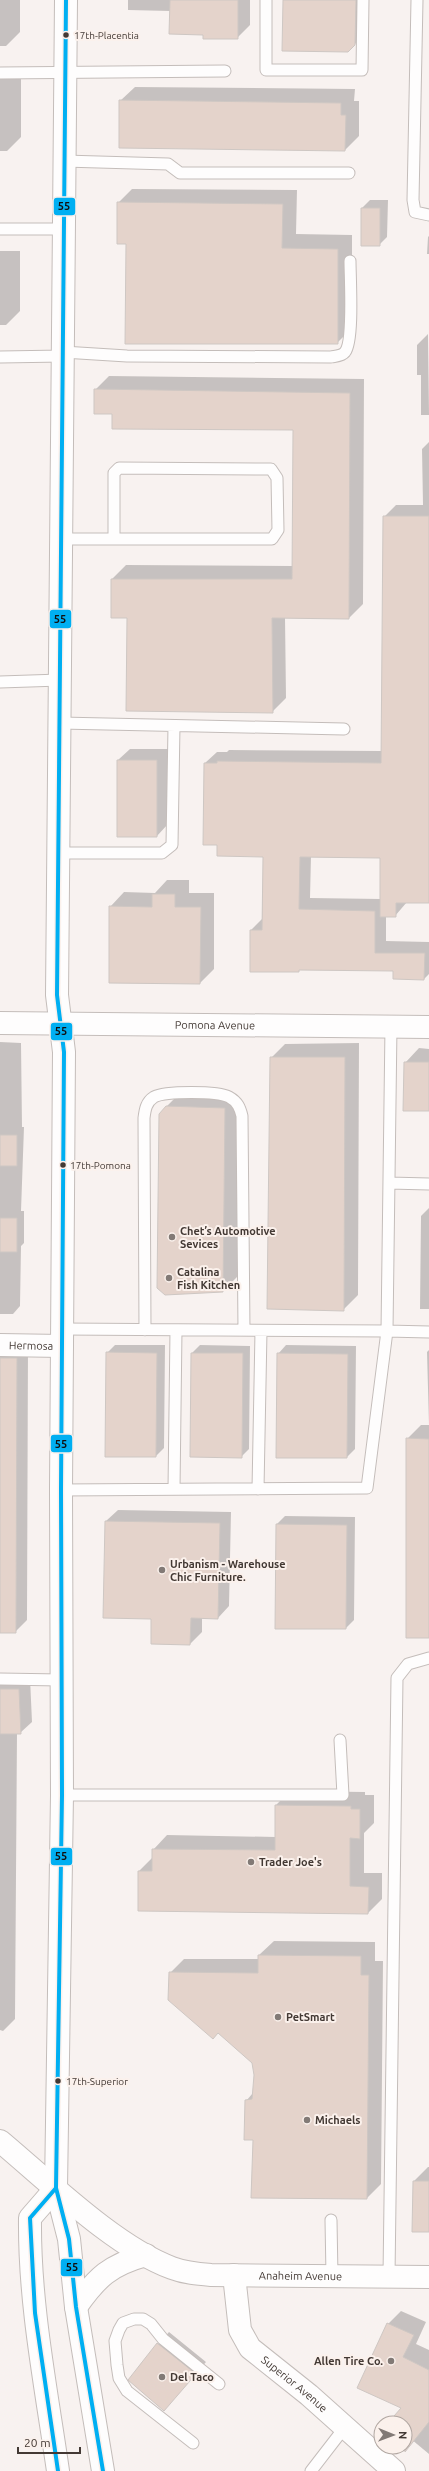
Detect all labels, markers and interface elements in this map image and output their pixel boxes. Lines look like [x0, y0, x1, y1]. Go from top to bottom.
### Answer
marker: 17th-Placentia [61, 30, 71, 40]
place label: 17th-Placentia [74, 30, 139, 41]
line badge: 55 [53, 197, 76, 216]
text: 55 [58, 200, 70, 212]
line badge: 55 [49, 609, 72, 629]
text: 55 [54, 613, 66, 625]
street label: Pomona Avenue [175, 1019, 255, 1031]
line badge: 55 [50, 1022, 73, 1041]
text: 55 [55, 1025, 67, 1037]
marker: 17th-Pomona [58, 1160, 68, 1170]
place label: 17th-Pomona [70, 1160, 131, 1171]
place label: Chet’s Automotive Sevices [180, 1225, 276, 1250]
marker: Chet’s Automotive Sevices [167, 1232, 177, 1242]
place label: Catalina Fish Kitchen [177, 1266, 240, 1291]
marker: Catalina Fish Kitchen [164, 1273, 174, 1283]
street label: Hermosa [9, 1339, 53, 1352]
line badge: 55 [50, 1434, 73, 1453]
text: 55 [55, 1438, 67, 1450]
place label: Urbanism - Warehouse Chic Furniture. [170, 1558, 286, 1583]
marker: Urbanism - Warehouse Chic Furniture. [157, 1565, 167, 1575]
line badge: 55 [50, 1847, 73, 1866]
text: 55 [55, 1850, 67, 1862]
place label: Trader Joe's [259, 1856, 322, 1868]
marker: Trader Joe's [246, 1857, 256, 1867]
place label: PetSmart [286, 2011, 335, 2023]
marker: PetSmart [273, 2012, 283, 2022]
marker: 17th-Superior [53, 2076, 63, 2086]
place label: 17th-Superior [66, 2076, 128, 2087]
place label: Michaels [315, 2114, 361, 2126]
marker: Michaels [302, 2115, 312, 2125]
line badge: 55 [60, 2258, 83, 2277]
text: 55 [66, 2261, 78, 2273]
street label: Anaheim Avenue [259, 2269, 342, 2282]
street label: Superior Avenue [259, 2353, 330, 2414]
place label: Allen Tire Co. [314, 2355, 383, 2367]
marker: Allen Tire Co. [386, 2356, 396, 2366]
place label: Del Taco [170, 2371, 214, 2383]
marker: Del Taco [157, 2372, 167, 2382]
north arrow [373, 2415, 413, 2455]
scale bar [18, 2429, 80, 2455]
text: N [397, 2431, 409, 2439]
text: 20 m [24, 2436, 51, 2449]

